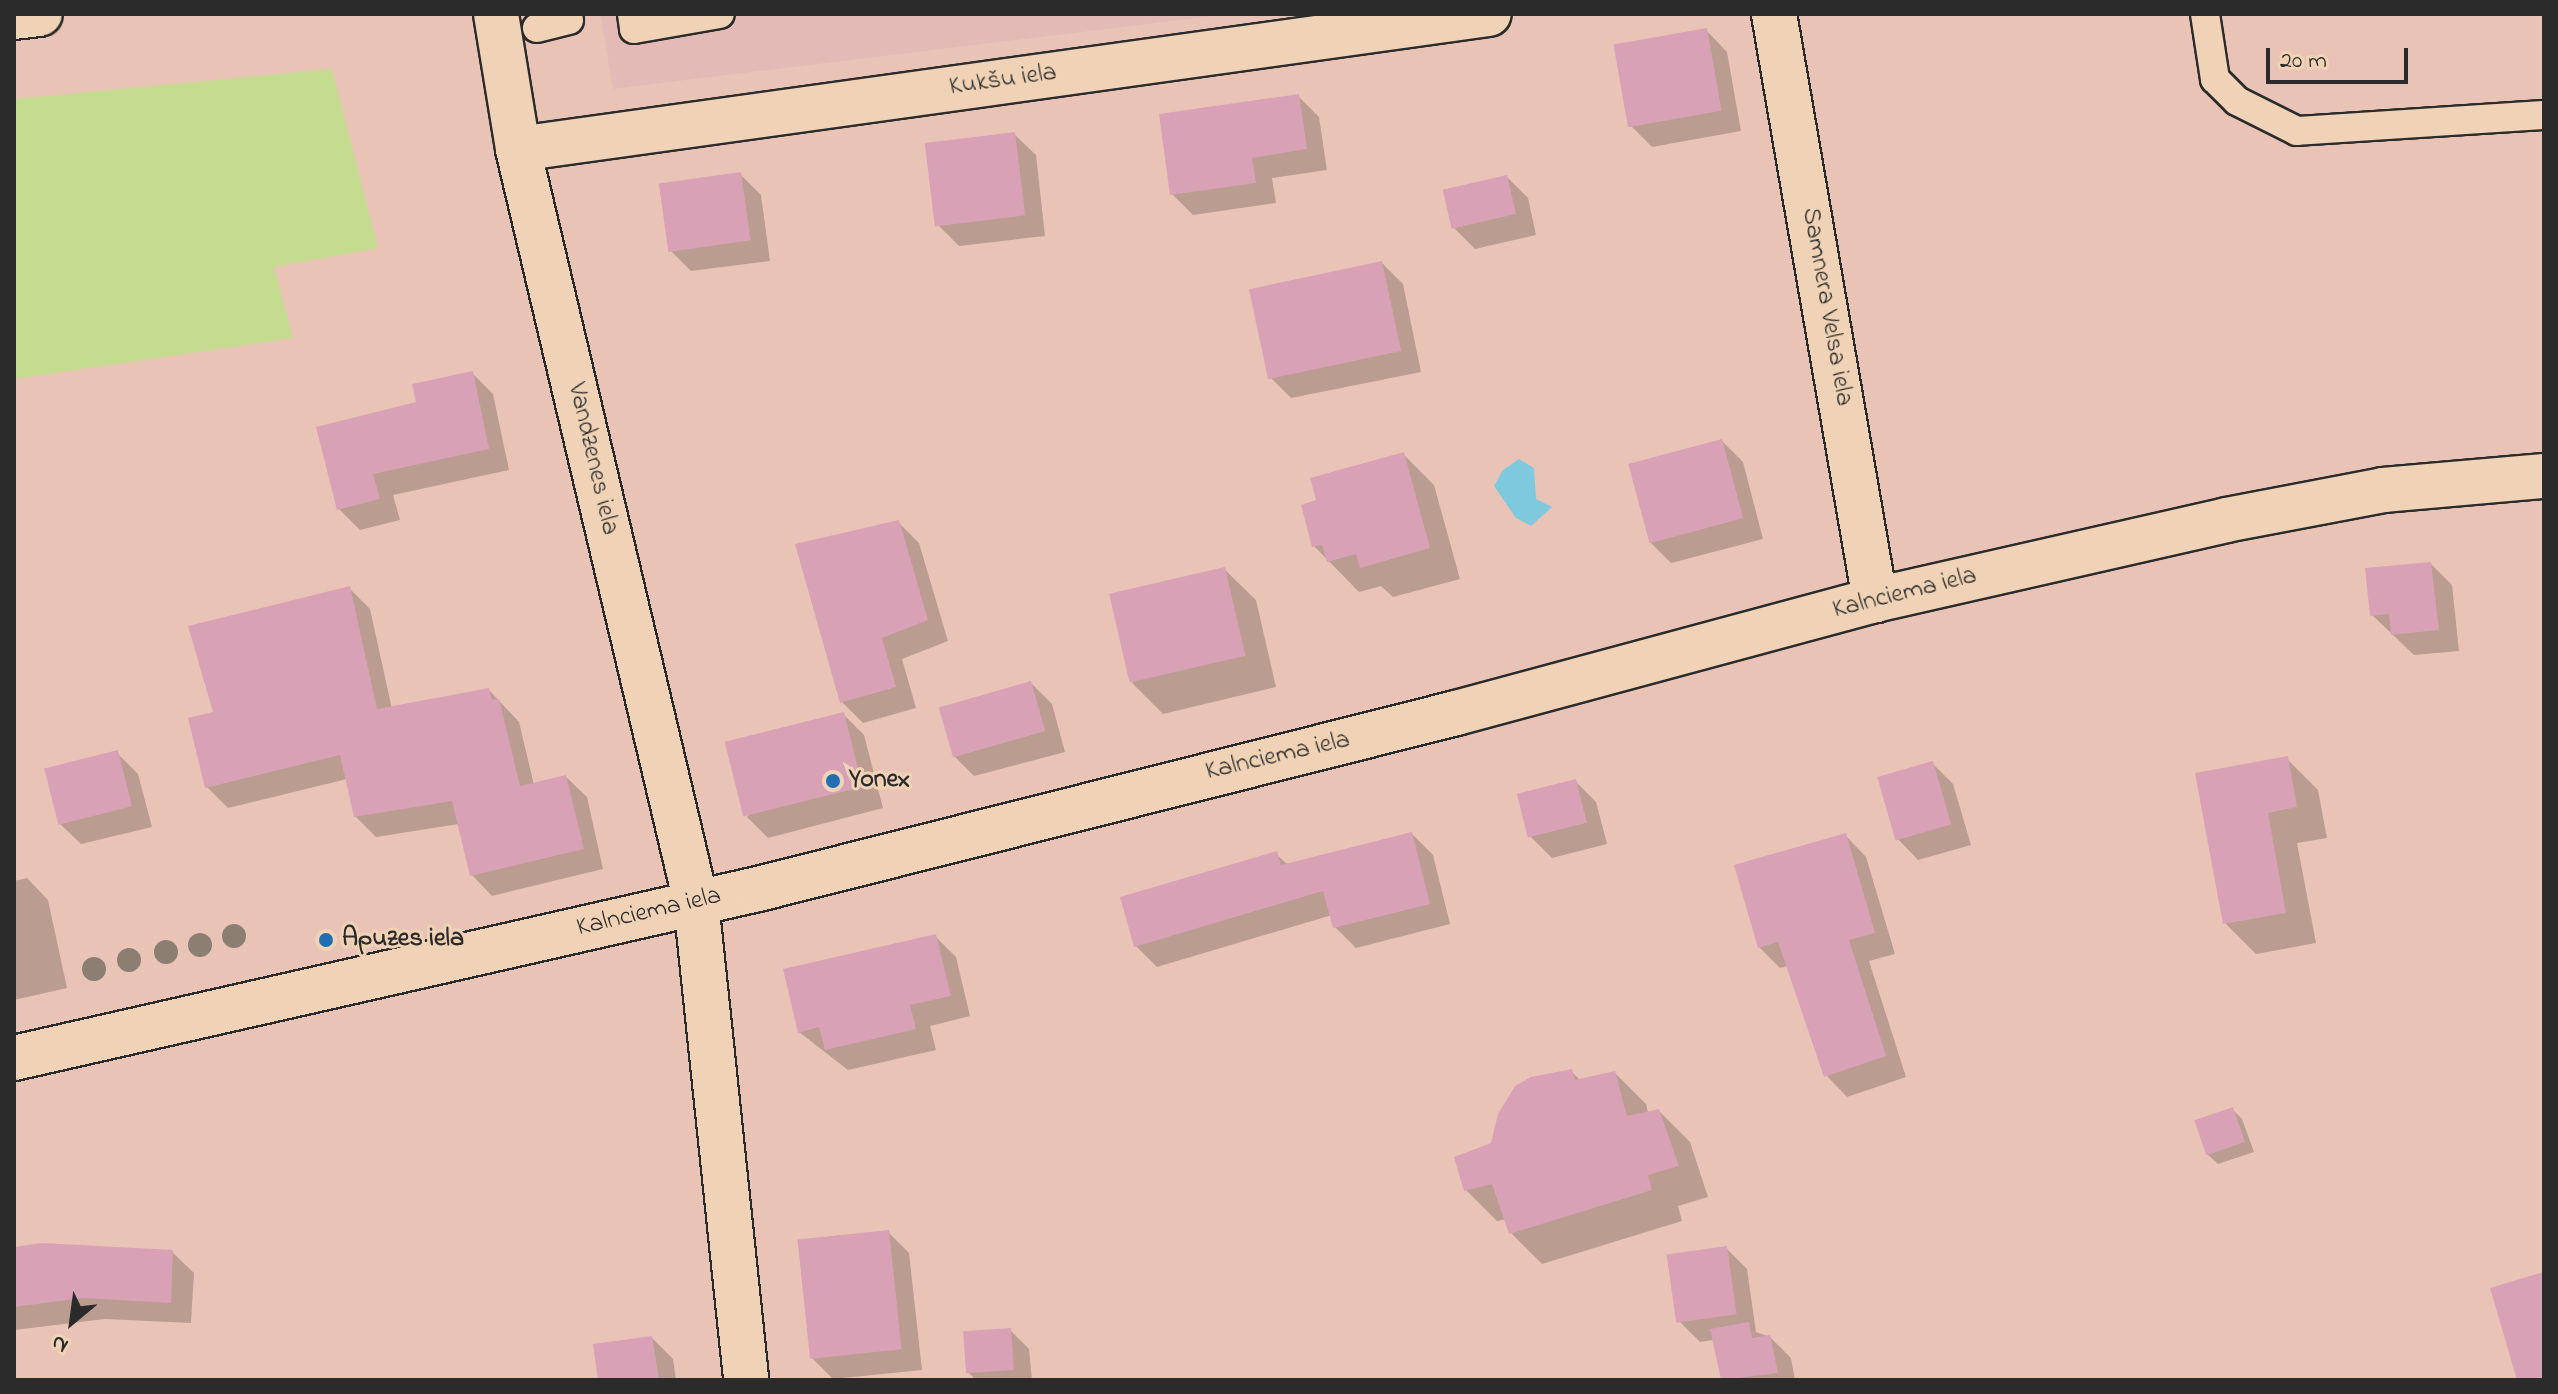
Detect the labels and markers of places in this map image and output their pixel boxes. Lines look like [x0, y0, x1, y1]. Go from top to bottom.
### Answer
place label: Yonex [849, 765, 910, 797]
marker: Yonex [824, 772, 842, 790]
place label: Apuzes iela [342, 924, 464, 956]
marker: Apuzes iela [317, 931, 335, 949]

